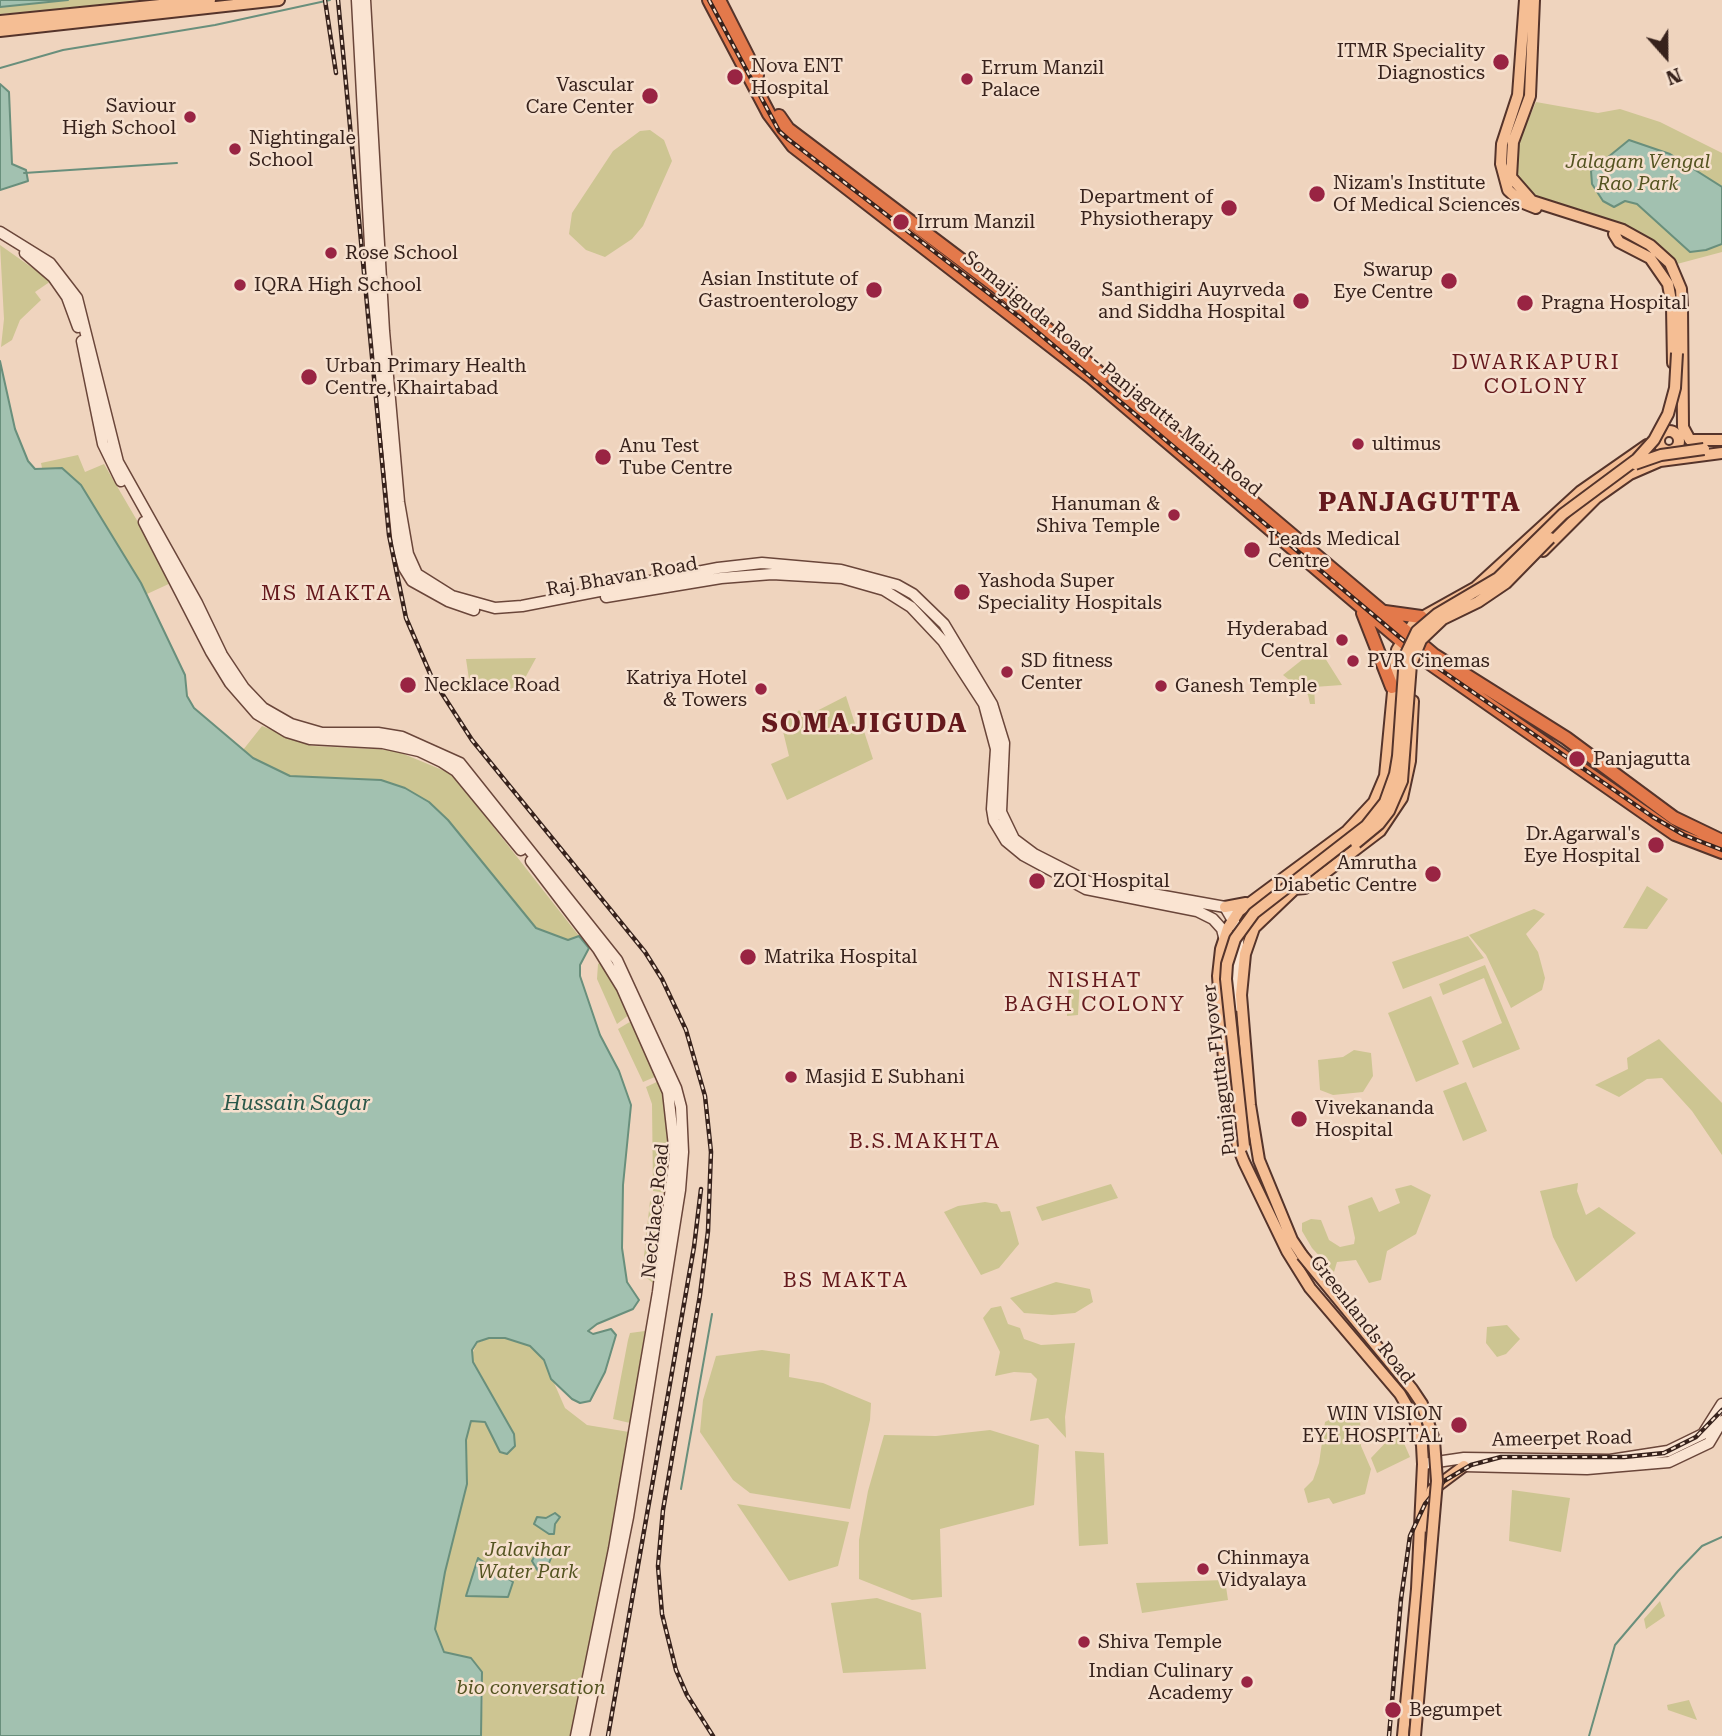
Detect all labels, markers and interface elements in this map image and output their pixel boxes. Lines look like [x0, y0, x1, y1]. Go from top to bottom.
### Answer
north arrow [1631, 21, 1701, 91]
place label: ITMR Speciality Diagnostics [1337, 40, 1485, 84]
marker: ITMR Speciality Diagnostics [1491, 52, 1511, 72]
place label: Nova ENT Hospital [751, 55, 843, 99]
place label: Errum Manzil Palace [981, 57, 1104, 101]
text: N [1663, 63, 1685, 89]
marker: Nova ENT Hospital [725, 67, 745, 87]
marker: Errum Manzil Palace [959, 71, 975, 87]
place label: Vascular Care Center [526, 74, 634, 118]
marker: Vascular Care Center [640, 86, 660, 106]
place label: Saviour High School [62, 95, 176, 139]
marker: Saviour High School [182, 109, 198, 125]
place label: Nightingale School [249, 127, 356, 171]
marker: Nightingale School [227, 141, 243, 157]
park label: Jalagam Vengal Rao Park [1566, 151, 1710, 195]
place label: Nizam's Institute Of Medical Sciences [1333, 172, 1520, 216]
marker: Nizam's Institute Of Medical Sciences [1307, 184, 1327, 204]
place label: Department of Physiotherapy [1079, 186, 1213, 230]
marker: Department of Physiotherapy [1219, 198, 1239, 218]
place label: Irrum Manzil [917, 211, 1035, 233]
marker: Irrum Manzil [891, 212, 911, 232]
place label: Rose School [345, 242, 458, 264]
marker: Rose School [323, 245, 339, 261]
street label: Somajiguda Road - Panjagutta Main Road [958, 246, 1266, 502]
place label: Swarup Eye Centre [1333, 259, 1433, 303]
place label: Asian Institute of Gastroenterology [698, 268, 858, 312]
marker: Swarup Eye Centre [1439, 271, 1459, 291]
place label: IQRA High School [254, 274, 422, 296]
marker: IQRA High School [232, 277, 248, 293]
place label: Santhigiri Auyrveda and Siddha Hospital [1098, 279, 1285, 323]
marker: Asian Institute of Gastroenterology [864, 280, 884, 300]
marker: Santhigiri Auyrveda and Siddha Hospital [1291, 291, 1311, 311]
place label: Pragna Hospital [1541, 292, 1687, 314]
marker: Pragna Hospital [1515, 293, 1535, 313]
district label: DWARKAPURI COLONY [1453, 350, 1619, 400]
place label: Urban Primary Health Centre, Khairtabad [325, 355, 527, 399]
marker: Urban Primary Health Centre, Khairtabad [299, 367, 319, 387]
place label: ultimus [1372, 433, 1441, 455]
place label: Anu Test Tube Centre [619, 435, 732, 479]
marker: ultimus [1350, 436, 1366, 452]
marker: Anu Test Tube Centre [593, 447, 613, 467]
district label: PANJAGUTTA [1319, 487, 1521, 519]
place label: Hanuman & Shiva Temple [1036, 493, 1160, 537]
marker: Hanuman & Shiva Temple [1166, 507, 1182, 523]
place label: Leads Medical Centre [1268, 528, 1400, 572]
marker: Leads Medical Centre [1242, 540, 1262, 560]
street label: Raj Bhavan Road [545, 552, 699, 602]
place label: Yashoda Super Speciality Hospitals [978, 570, 1162, 614]
district label: MS MAKTA [262, 581, 392, 607]
marker: Yashoda Super Speciality Hospitals [952, 582, 972, 602]
place label: Hyderabad Central [1227, 618, 1328, 662]
marker: Hyderabad Central [1334, 632, 1350, 648]
place label: SD fitness Center [1021, 650, 1113, 694]
place label: PVR Cinemas [1367, 650, 1490, 672]
marker: PVR Cinemas [1345, 653, 1361, 669]
marker: SD fitness Center [999, 664, 1015, 680]
place label: Katriya Hotel & Towers [626, 667, 747, 711]
place label: Necklace Road [424, 674, 560, 696]
marker: Necklace Road [398, 675, 418, 695]
place label: Ganesh Temple [1175, 675, 1317, 697]
marker: Ganesh Temple [1153, 678, 1169, 694]
marker: Katriya Hotel & Towers [753, 681, 769, 697]
district label: SOMAJIGUDA [763, 708, 967, 740]
place label: Panjagutta [1593, 748, 1690, 770]
marker: Panjagutta [1567, 749, 1587, 769]
place label: Dr.Agarwal's Eye Hospital [1524, 823, 1640, 867]
marker: Dr.Agarwal's Eye Hospital [1646, 835, 1666, 855]
place label: Amrutha Diabetic Centre [1273, 852, 1417, 896]
marker: Amrutha Diabetic Centre [1423, 864, 1443, 884]
place label: ZOI Hospital [1053, 870, 1170, 892]
marker: ZOI Hospital [1027, 871, 1047, 891]
place label: Matrika Hospital [764, 946, 917, 968]
marker: Matrika Hospital [738, 947, 758, 967]
district label: NISHAT BAGH COLONY [1005, 968, 1185, 1018]
street label: Punjagutta Flyover [1198, 983, 1242, 1157]
place label: Masjid E Subhani [805, 1066, 965, 1088]
marker: Masjid E Subhani [783, 1069, 799, 1085]
water label: Hussain Sagar [223, 1091, 371, 1117]
place label: Vivekananda Hospital [1315, 1097, 1434, 1141]
marker: Vivekananda Hospital [1289, 1109, 1309, 1129]
district label: B.S.MAKHTA [850, 1129, 1000, 1155]
street label: Necklace Road [638, 1142, 674, 1280]
street label: Greenlands Road [1305, 1251, 1419, 1389]
district label: BS MAKTA [784, 1268, 908, 1294]
place label: WIN VISION EYE HOSPITAL [1302, 1403, 1443, 1447]
marker: WIN VISION EYE HOSPITAL [1449, 1415, 1469, 1435]
street label: Ameerpet Road [1491, 1426, 1633, 1452]
park label: Jalavihar Water Park [478, 1539, 578, 1583]
place label: Chinmaya Vidyalaya [1217, 1547, 1310, 1591]
marker: Chinmaya Vidyalaya [1195, 1561, 1211, 1577]
place label: Shiva Temple [1098, 1631, 1222, 1653]
marker: Shiva Temple [1076, 1634, 1092, 1650]
place label: Indian Culinary Academy [1089, 1660, 1233, 1704]
marker: Indian Culinary Academy [1239, 1674, 1255, 1690]
park label: bio conversation [457, 1677, 605, 1699]
place label: Begumpet [1409, 1699, 1502, 1721]
marker: Begumpet [1383, 1700, 1403, 1720]

